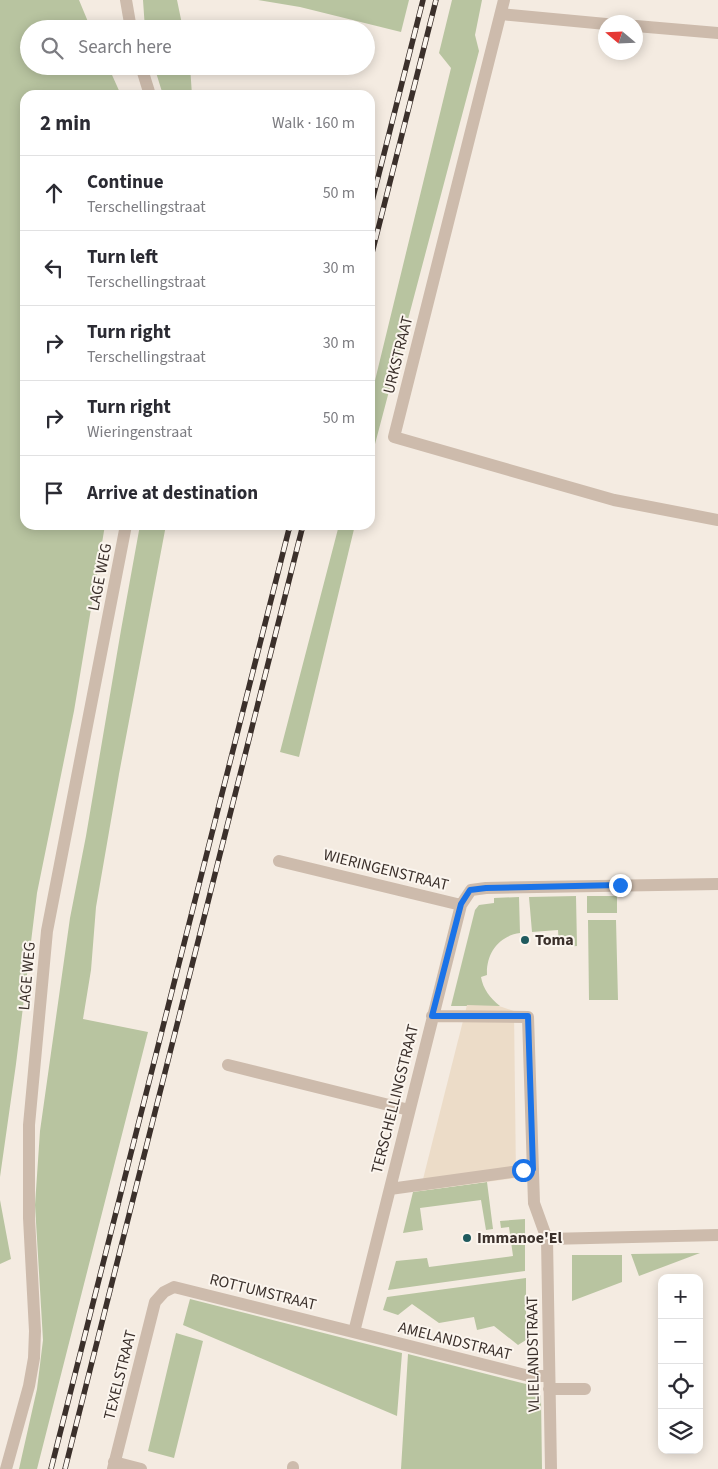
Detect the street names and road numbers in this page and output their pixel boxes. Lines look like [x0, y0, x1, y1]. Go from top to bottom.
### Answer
street label: URKSTRAAT [378, 313, 418, 396]
street label: LAGE WEG [83, 541, 117, 613]
street label: WIERINGENSTRAAT [321, 844, 451, 896]
street label: LAGE WEG [13, 941, 41, 1011]
street label: TERSCHELLINGSTRAAT [366, 1022, 424, 1176]
street label: ROTTUMSTRAAT [207, 1268, 319, 1316]
street label: VLIELANDSTRAAT [521, 1295, 545, 1412]
street label: AMELANDSTRAAT [396, 1316, 514, 1366]
street label: TEXELSTRAAT [98, 1327, 142, 1422]

